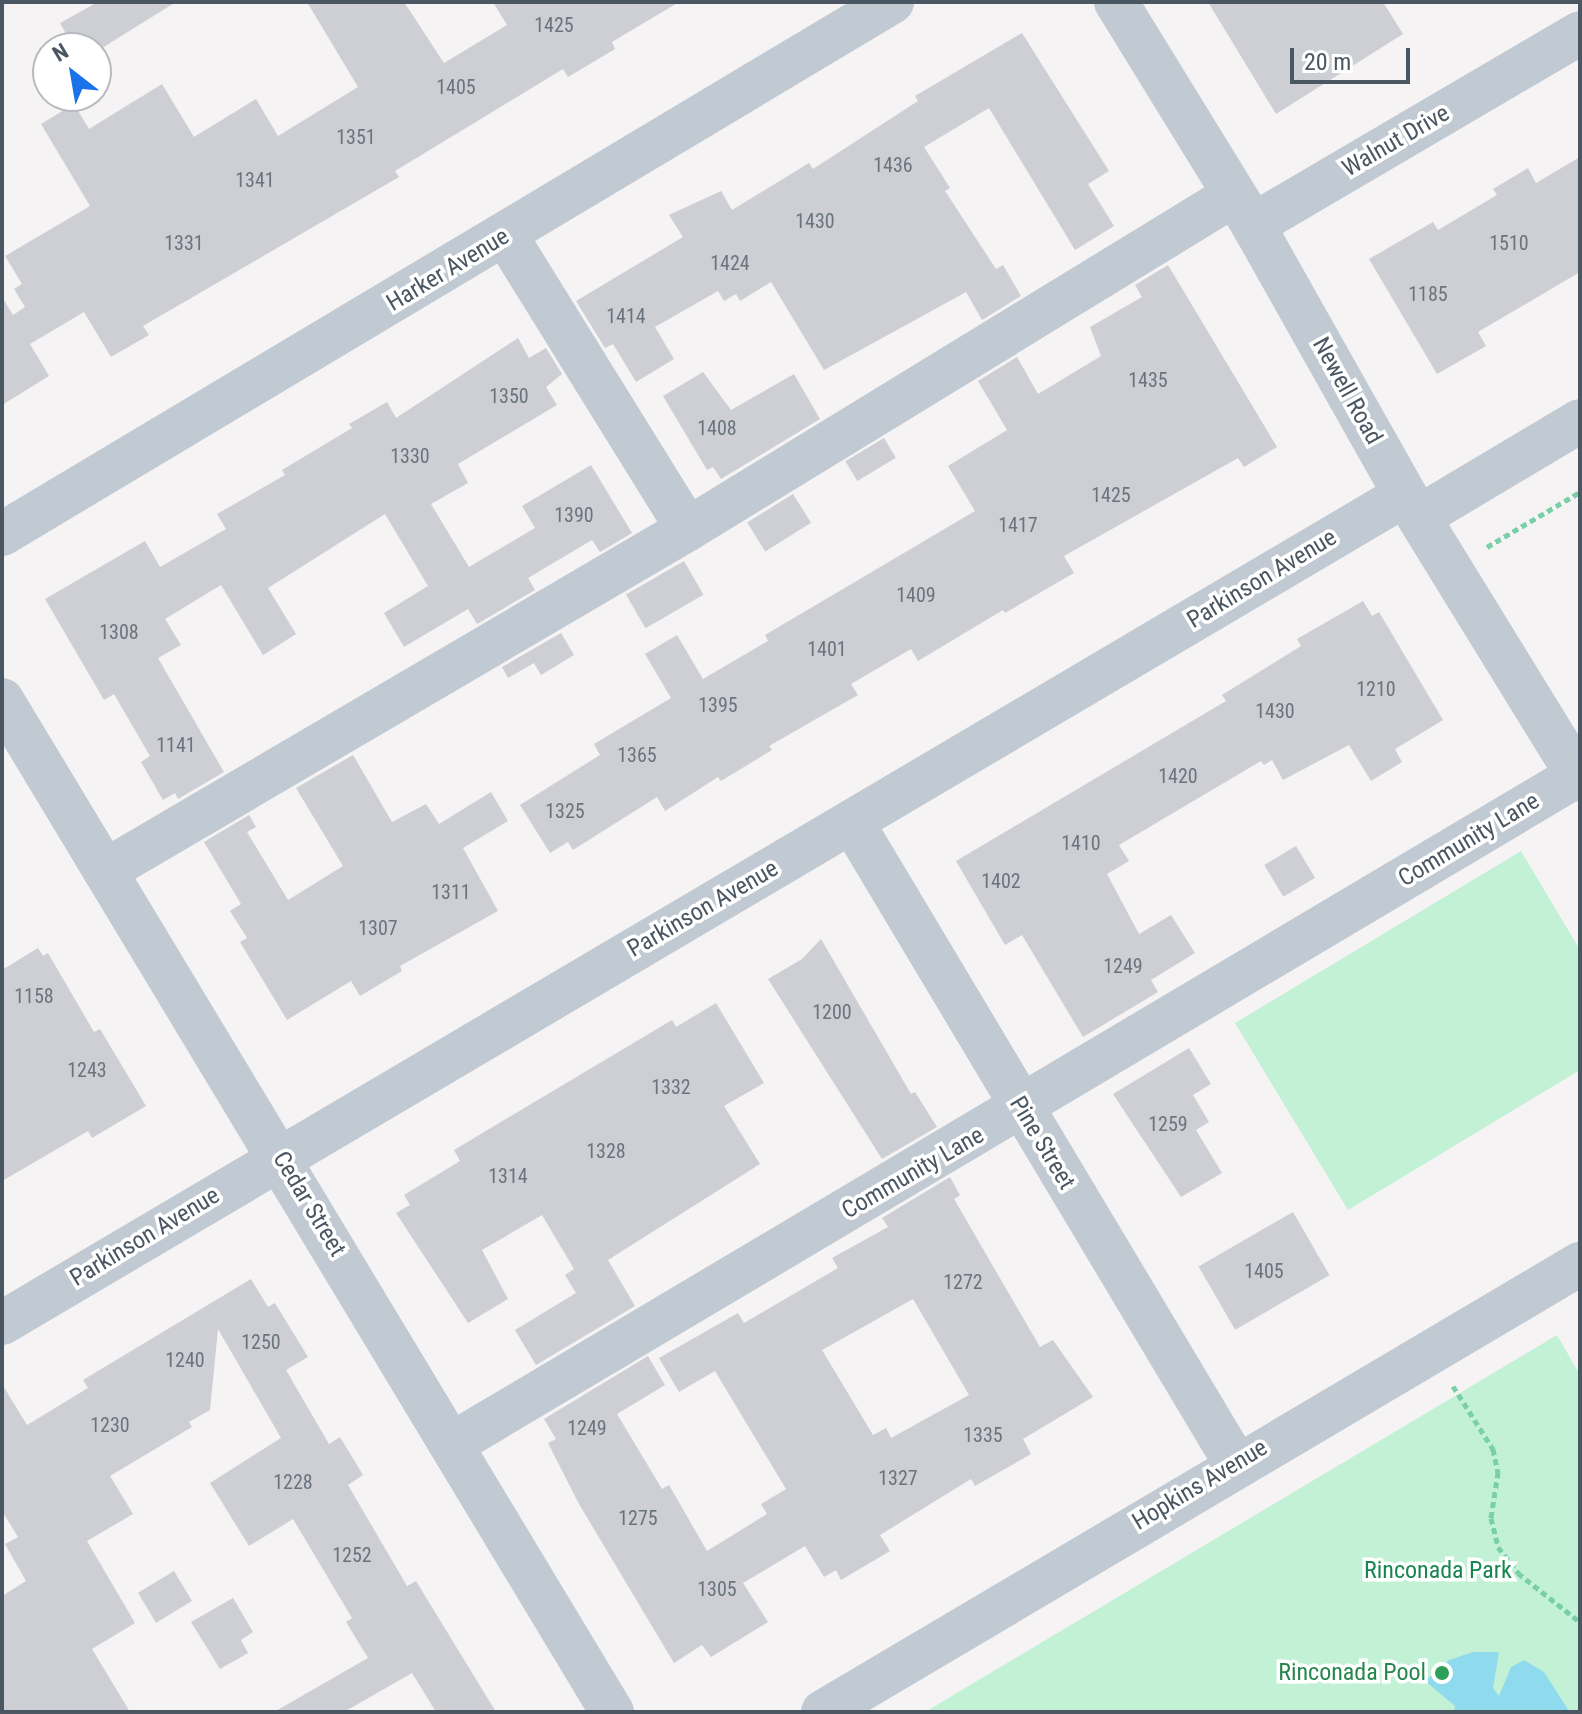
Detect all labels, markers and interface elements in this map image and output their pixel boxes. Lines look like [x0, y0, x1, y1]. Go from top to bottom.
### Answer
house number: 1425 [534, 13, 574, 37]
north arrow [32, 32, 112, 112]
scale bar [1294, 32, 1414, 82]
text: N [48, 39, 73, 67]
text: 20 m [1304, 48, 1351, 76]
house number: 1405 [436, 75, 476, 99]
street label: Walnut Drive [1337, 99, 1455, 183]
house number: 1351 [336, 125, 376, 149]
house number: 1436 [873, 153, 913, 177]
house number: 1341 [235, 168, 275, 192]
house number: 1430 [795, 209, 835, 233]
street label: Harker Avenue [382, 222, 514, 318]
house number: 1331 [164, 231, 204, 255]
house number: 1510 [1489, 231, 1529, 255]
house number: 1424 [710, 251, 750, 275]
house number: 1185 [1408, 282, 1448, 306]
house number: 1414 [606, 304, 646, 328]
street label: Newell Road [1306, 333, 1388, 449]
house number: 1435 [1128, 368, 1168, 392]
house number: 1350 [489, 384, 529, 408]
house number: 1408 [697, 416, 737, 440]
house number: 1330 [390, 444, 430, 468]
house number: 1425 [1091, 483, 1131, 507]
house number: 1390 [554, 503, 594, 527]
house number: 1417 [998, 513, 1038, 537]
street label: Parkinson Avenue [1182, 523, 1342, 635]
house number: 1409 [896, 583, 936, 607]
house number: 1308 [99, 620, 139, 644]
house number: 1401 [807, 637, 847, 661]
house number: 1210 [1356, 677, 1396, 701]
house number: 1395 [698, 693, 738, 717]
house number: 1430 [1255, 699, 1295, 723]
house number: 1141 [156, 733, 196, 757]
house number: 1365 [617, 743, 657, 767]
house number: 1420 [1158, 764, 1198, 788]
street label: Community Lane [1393, 787, 1545, 893]
house number: 1325 [545, 799, 585, 823]
house number: 1410 [1061, 831, 1101, 855]
street label: Parkinson Avenue [623, 854, 783, 964]
house number: 1402 [981, 869, 1021, 893]
house number: 1311 [431, 880, 471, 904]
house number: 1307 [358, 916, 398, 940]
house number: 1249 [1103, 954, 1143, 978]
house number: 1158 [14, 984, 54, 1008]
house number: 1200 [812, 1000, 852, 1024]
house number: 1243 [67, 1058, 107, 1082]
house number: 1332 [651, 1075, 691, 1099]
street label: Pine Street [1003, 1091, 1081, 1195]
house number: 1259 [1148, 1112, 1188, 1136]
street label: Community Lane [837, 1121, 989, 1225]
house number: 1328 [586, 1139, 626, 1163]
street label: Cedar Street [266, 1146, 352, 1262]
house number: 1314 [488, 1164, 528, 1188]
street label: Parkinson Avenue [65, 1181, 225, 1293]
house number: 1405 [1244, 1259, 1284, 1283]
house number: 1272 [943, 1270, 983, 1294]
house number: 1250 [241, 1330, 281, 1354]
house number: 1240 [165, 1348, 205, 1372]
house number: 1230 [90, 1413, 130, 1437]
house number: 1249 [567, 1416, 607, 1440]
house number: 1335 [963, 1423, 1003, 1447]
street label: Hopkins Avenue [1127, 1433, 1273, 1537]
house number: 1327 [878, 1466, 918, 1490]
house number: 1228 [273, 1470, 313, 1494]
house number: 1275 [618, 1506, 658, 1530]
house number: 1252 [332, 1543, 372, 1567]
park label: Rinconada Park [1364, 1557, 1512, 1585]
house number: 1305 [697, 1577, 737, 1601]
place label: Rinconada Pool [1278, 1659, 1426, 1687]
marker: Rinconada Pool [1433, 1664, 1451, 1682]

